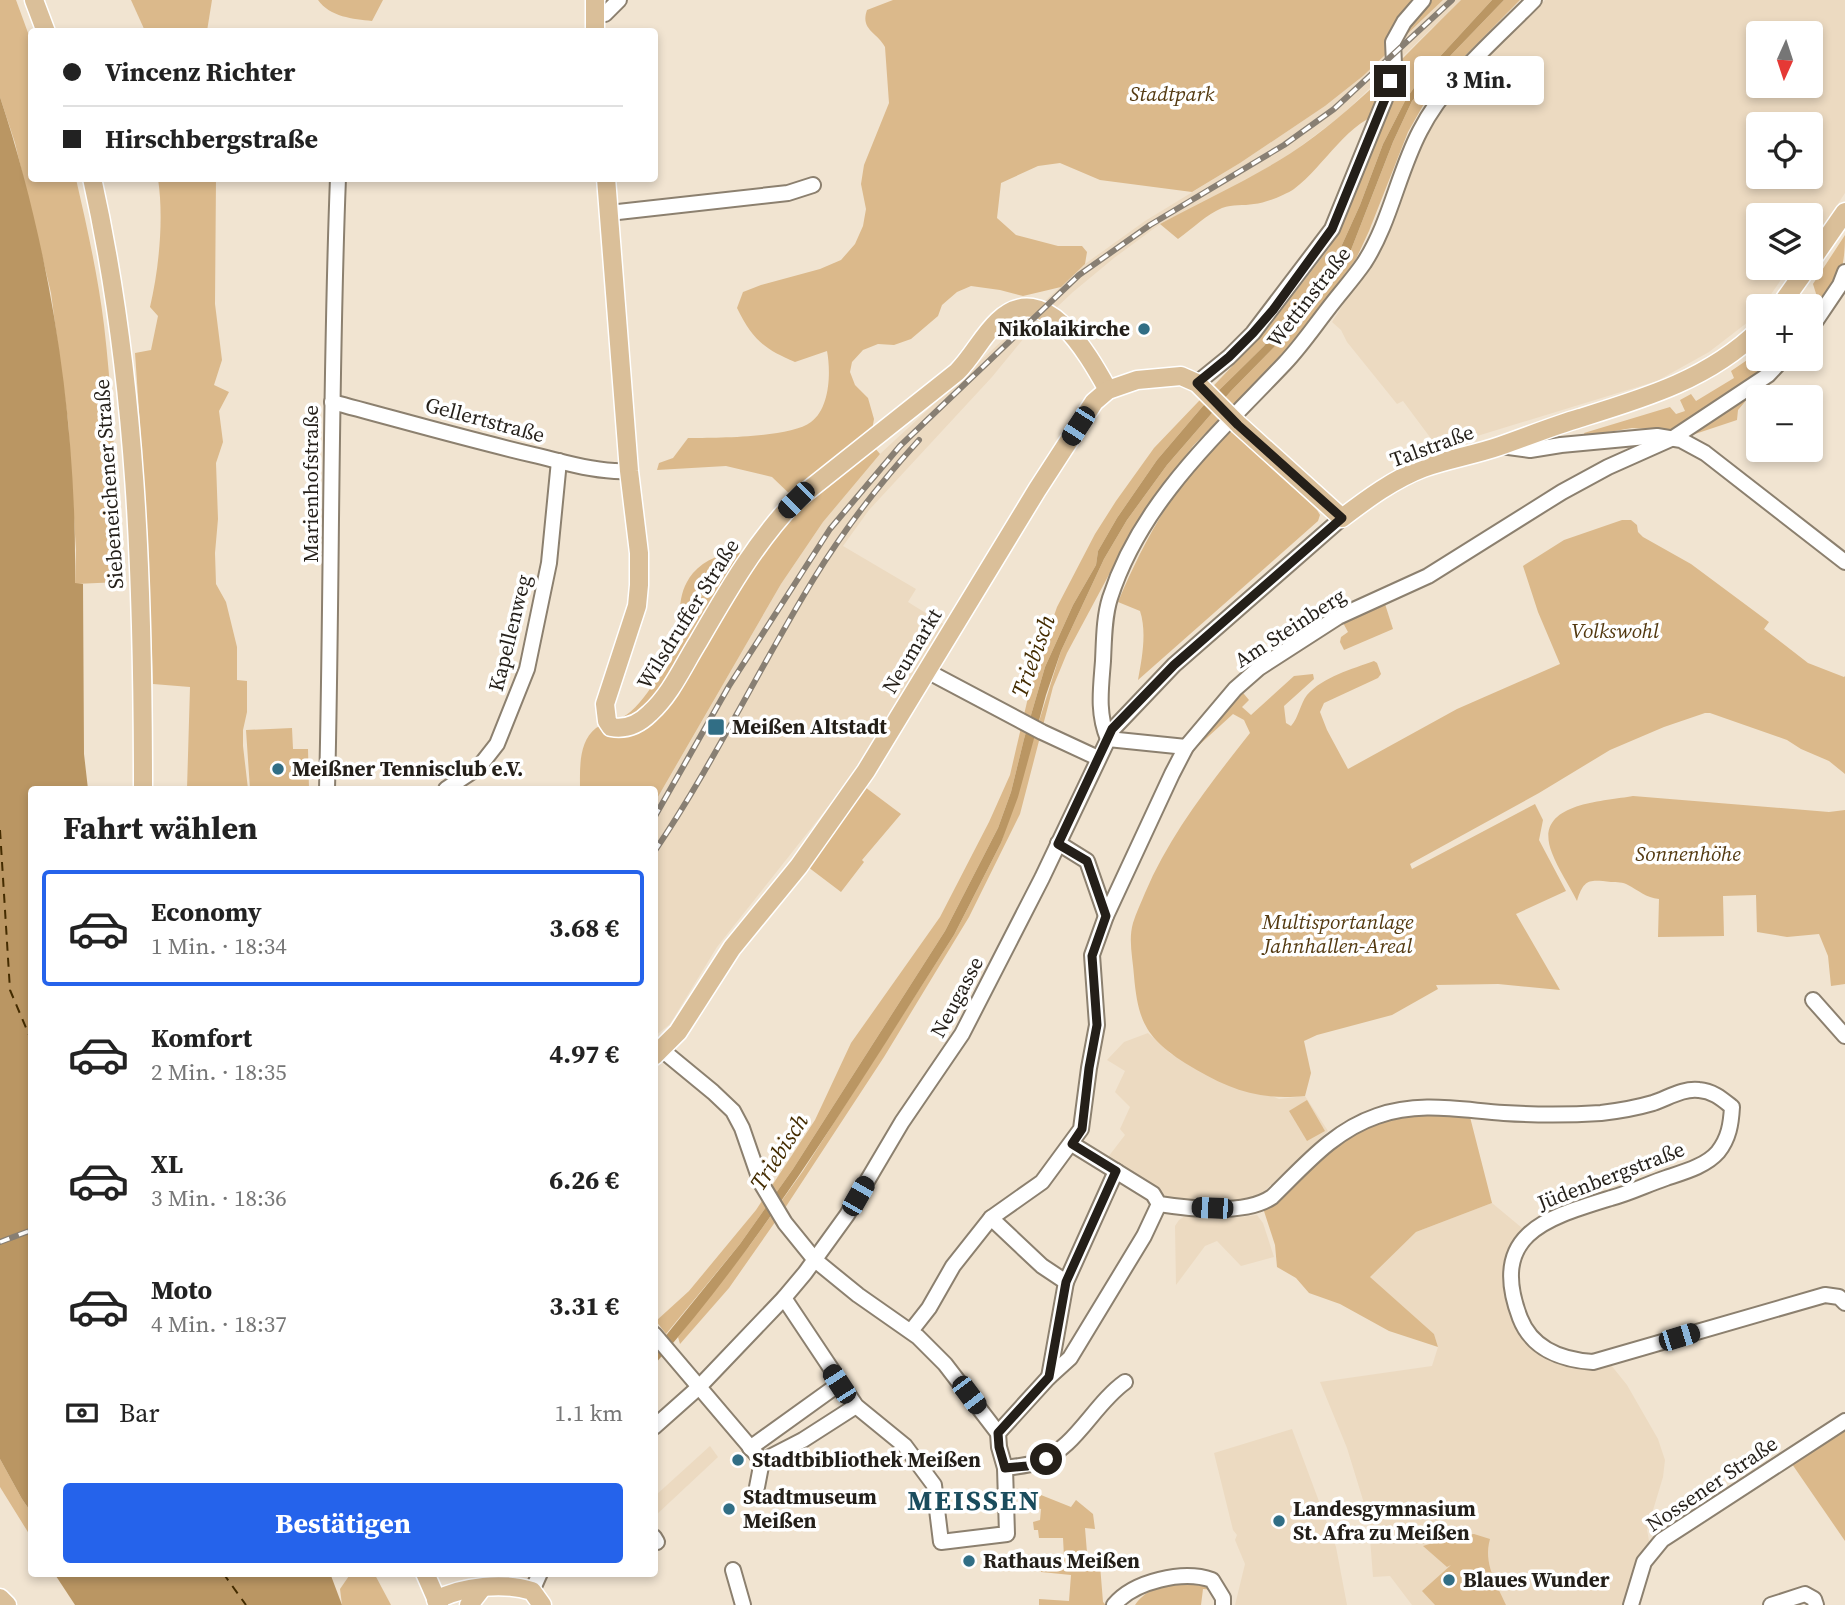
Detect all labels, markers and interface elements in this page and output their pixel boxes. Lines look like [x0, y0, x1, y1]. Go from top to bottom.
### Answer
north arrow [1746, 21, 1824, 98]
map controls [1746, 21, 1823, 462]
text: Vincenz Richter [105, 54, 295, 90]
callout: 3 Min. [1414, 56, 1544, 106]
text: 3 Min. [1446, 64, 1512, 96]
route end [1374, 65, 1406, 97]
park label: Stadtpark [1130, 79, 1215, 108]
button: locate [1746, 112, 1823, 189]
text: Hirschbergstraße [105, 121, 318, 157]
button: layers [1746, 203, 1823, 280]
street label: Wettinstraße [1260, 240, 1357, 353]
button: + [1746, 294, 1823, 371]
place label: Nikolaikirche [998, 314, 1130, 343]
marker: Nikolaikirche [1136, 321, 1152, 337]
street label: Siebeneichener Straße [87, 378, 130, 590]
button: − [1746, 385, 1823, 462]
street label: Gellertstraße [422, 390, 548, 449]
car [1058, 403, 1099, 449]
street label: Marienhofstraße [296, 405, 325, 563]
street label: Talstraße [1386, 417, 1478, 474]
car [774, 478, 819, 522]
street label: Wilsdruffer Straße [630, 533, 746, 694]
street label: Kapellenweg [481, 571, 538, 694]
street label: Am Steinberg [1228, 581, 1351, 674]
street label: Neumarkt [875, 603, 948, 699]
water label: Triebisch [1003, 610, 1063, 702]
park label: Volkswohl [1571, 616, 1659, 645]
place label: Meißen Altstadt [732, 712, 887, 741]
marker: Meißen Altstadt [706, 717, 726, 737]
place label: Meißner Tennisclub e.V. [292, 754, 523, 783]
marker: Meißner Tennisclub e.V. [270, 761, 286, 777]
text: Fahrt wählen [63, 806, 258, 850]
park label: Sonnenhöhe [1635, 839, 1741, 868]
text: Economy [151, 894, 262, 930]
icon: car [67, 897, 130, 960]
park label: Multisportanlage Jahnhallen-Areal [1261, 907, 1414, 960]
text: 3.68 € [549, 910, 619, 946]
text: 1 Min. · 18:34 [151, 930, 287, 962]
street label: Neugasse [923, 951, 990, 1042]
text: Komfort [151, 1020, 252, 1056]
icon: car [67, 1023, 130, 1086]
text: 4.97 € [549, 1036, 619, 1072]
text: 2 Min. · 18:35 [151, 1056, 287, 1088]
water label: Triebisch [742, 1107, 816, 1197]
street label: Jüdenbergstraße [1532, 1134, 1689, 1217]
text: XL [151, 1146, 183, 1182]
icon: car [67, 1149, 130, 1212]
text: 6.26 € [549, 1162, 619, 1198]
car [839, 1173, 878, 1219]
text: 3 Min. · 18:36 [151, 1182, 287, 1214]
car [1191, 1197, 1234, 1219]
text: Moto [151, 1272, 212, 1308]
icon: car [67, 1275, 130, 1338]
text: 3.31 € [549, 1288, 619, 1324]
text: 4 Min. · 18:37 [151, 1308, 287, 1340]
car [1656, 1321, 1703, 1353]
car [819, 1361, 860, 1407]
car [948, 1372, 991, 1418]
icon: cash [63, 1394, 101, 1432]
text: Bar [119, 1395, 159, 1431]
text: 1.1 km [554, 1397, 623, 1429]
street label: Nossener Straße [1640, 1429, 1783, 1538]
route start [1030, 1443, 1062, 1475]
place label: Stadtbibliothek Meißen [752, 1445, 981, 1474]
marker: Stadtbibliothek Meißen [730, 1452, 746, 1468]
district label: MEISSEN [907, 1481, 1041, 1519]
place label: Stadtmuseum Meißen [743, 1482, 877, 1535]
button: Bestätigen [63, 1483, 623, 1563]
place label: Landesgymnasium St. Afra zu Meißen [1293, 1494, 1476, 1547]
marker: Stadtmuseum Meißen [721, 1501, 737, 1517]
marker: Landesgymnasium St. Afra zu Meißen [1271, 1513, 1287, 1529]
place label: Rathaus Meißen [983, 1546, 1140, 1575]
marker: Rathaus Meißen [961, 1553, 977, 1569]
place label: Blaues Wunder [1463, 1565, 1610, 1594]
marker: Blaues Wunder [1441, 1572, 1457, 1588]

